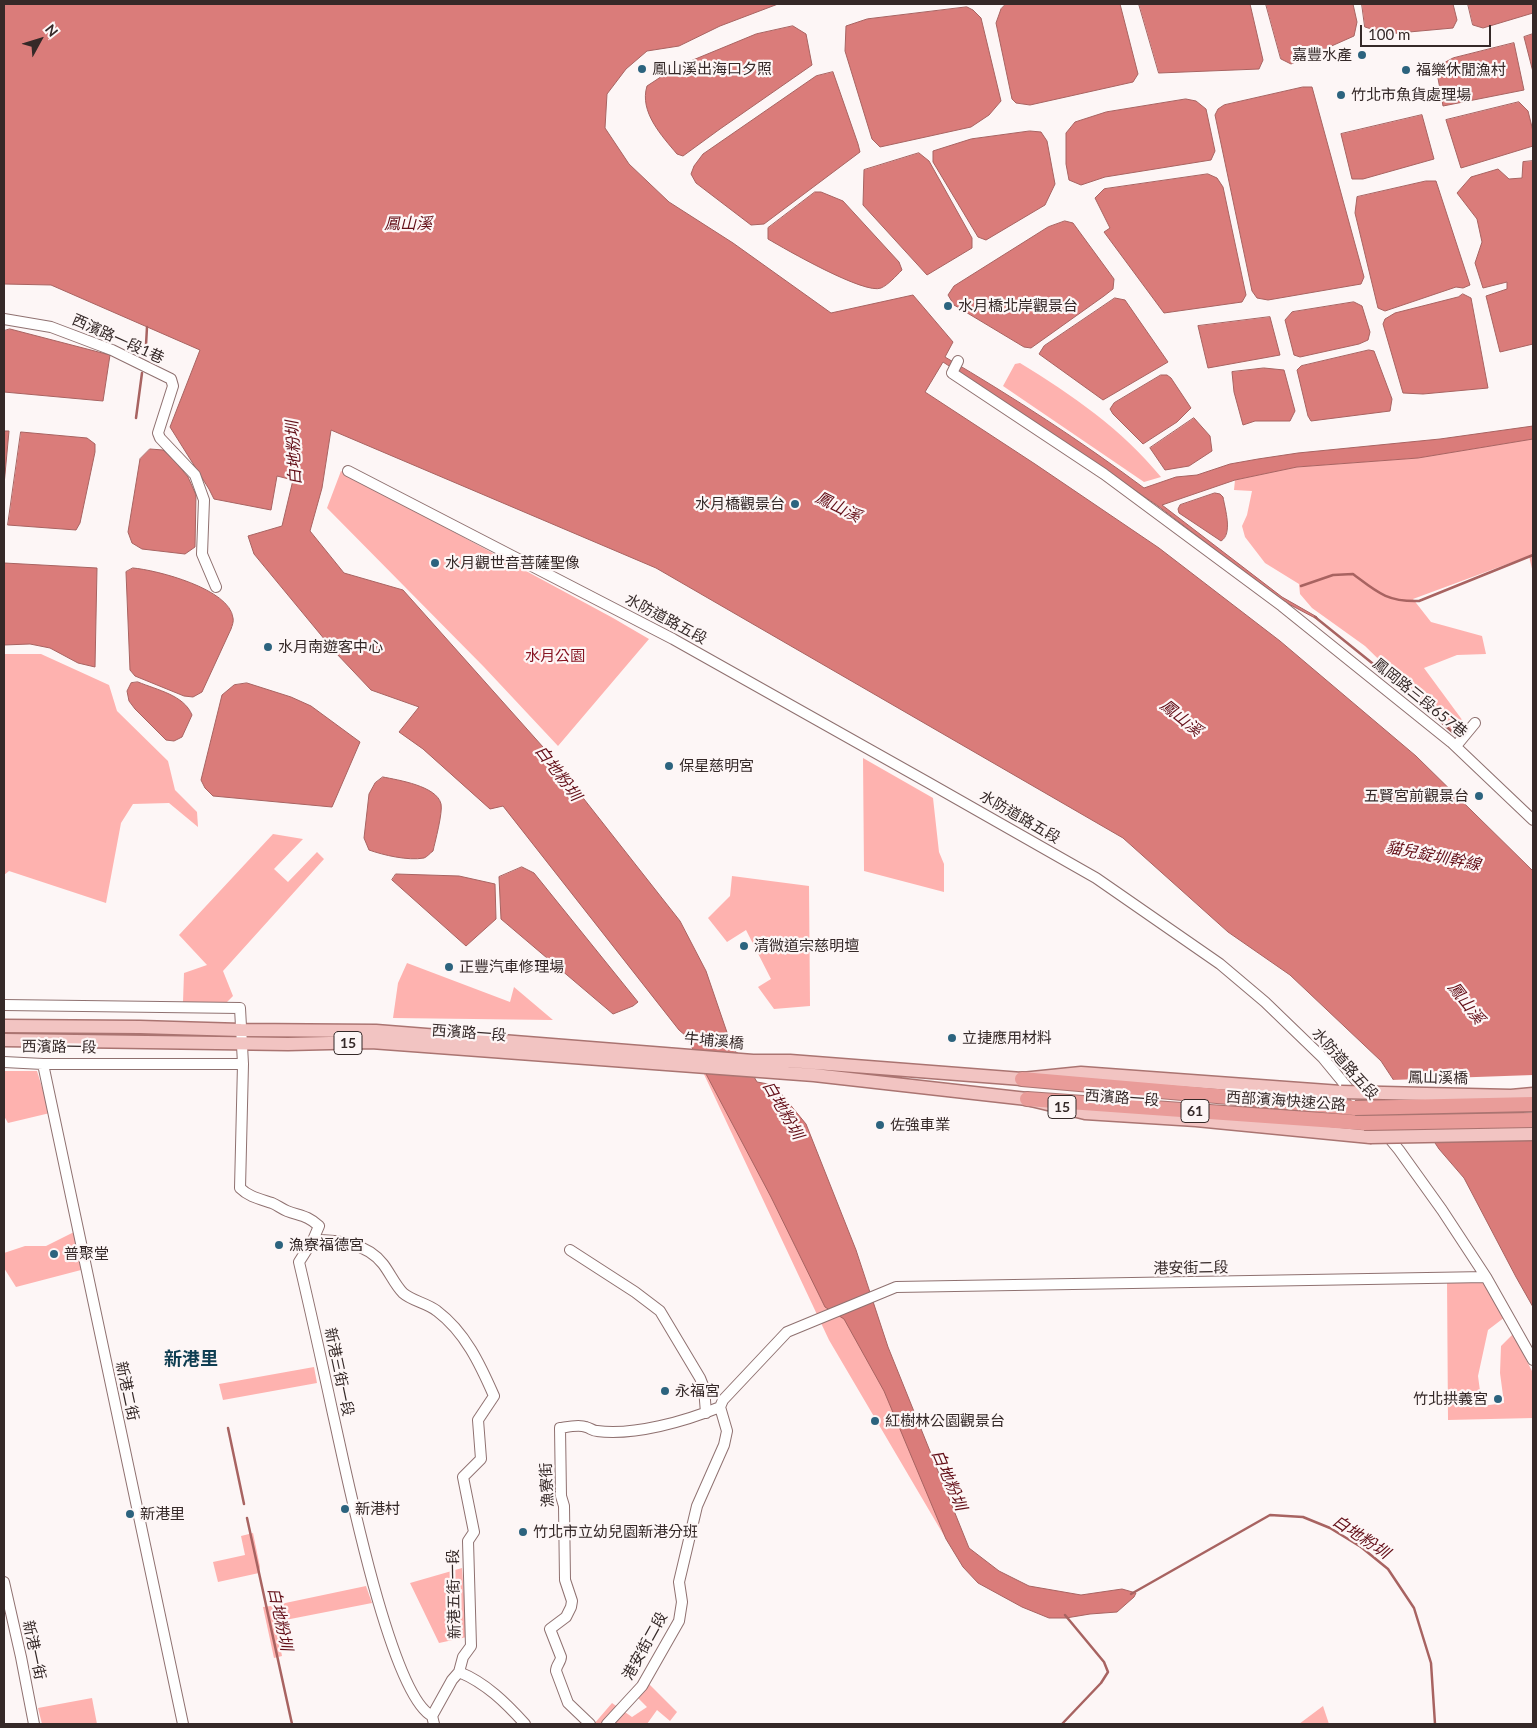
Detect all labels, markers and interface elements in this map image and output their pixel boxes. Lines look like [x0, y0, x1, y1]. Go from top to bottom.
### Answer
north arrow [15, 15, 65, 65]
scale bar [1362, 15, 1493, 47]
text: N [42, 21, 62, 40]
text: 100 m [1368, 25, 1410, 43]
place label: 嘉豐水產 [1292, 46, 1352, 64]
marker: 嘉豐水產 [1356, 49, 1368, 61]
place label: 鳳山溪出海口夕照 [652, 60, 772, 78]
place label: 福樂休閒漁村 [1416, 61, 1506, 79]
marker: 鳳山溪出海口夕照 [636, 63, 648, 75]
marker: 福樂休閒漁村 [1400, 64, 1412, 76]
place label: 竹北市魚貨處理場 [1351, 86, 1471, 104]
marker: 竹北市魚貨處理場 [1335, 89, 1347, 101]
water label: 鳳山溪 [384, 214, 432, 234]
place label: 水月橋北岸觀景台 [958, 297, 1078, 315]
marker: 水月橋北岸觀景台 [942, 300, 954, 312]
street label: 西濱路一段1巷 [69, 311, 167, 367]
water label: 白地粉圳 [283, 421, 305, 485]
water label: 鳳山溪 [812, 488, 864, 526]
place label: 水月橋觀景台 [695, 495, 785, 513]
marker: 水月橋觀景台 [789, 498, 801, 510]
place label: 水月觀世音菩薩聖像 [445, 554, 580, 572]
marker: 水月觀世音菩薩聖像 [429, 557, 441, 569]
street label: 水防道路五段 [622, 590, 710, 648]
place label: 水月南遊客中心 [278, 638, 383, 656]
marker: 水月南遊客中心 [262, 641, 274, 653]
park label: 水月公園 [525, 647, 585, 665]
street label: 鳳岡路三段657巷 [1369, 654, 1471, 742]
water label: 鳳山溪 [1156, 695, 1206, 741]
water label: 白地粉圳 [531, 742, 585, 804]
place label: 保星慈明宮 [679, 757, 754, 775]
marker: 保星慈明宮 [663, 760, 675, 772]
street label: 水防道路五段 [977, 787, 1063, 847]
place label: 五賢宮前觀景台 [1364, 787, 1469, 805]
marker: 五賢宮前觀景台 [1473, 790, 1485, 802]
water label: 貓兒錠圳幹線 [1384, 837, 1482, 875]
place label: 清微道宗慈明壇 [754, 937, 859, 955]
marker: 清微道宗慈明壇 [738, 940, 750, 952]
place label: 正豐汽車修理場 [459, 958, 564, 976]
marker: 正豐汽車修理場 [443, 961, 455, 973]
water label: 鳳山溪 [1444, 978, 1488, 1028]
street label: 西濱路一段 [431, 1021, 507, 1045]
street label: 水防道路五段 [1308, 1025, 1382, 1103]
street label: 牛埔溪橋 [683, 1029, 745, 1053]
place label: 立捷應用材料 [962, 1029, 1052, 1047]
road number: 15 [334, 1032, 362, 1054]
marker: 立捷應用材料 [946, 1032, 958, 1044]
street label: 西濱路一段 [21, 1037, 97, 1057]
street label: 鳳山溪橋 [1408, 1068, 1468, 1088]
water label: 白地粉圳 [759, 1077, 807, 1143]
street label: 西濱路一段 [1084, 1086, 1160, 1110]
street label: 西部濱海快速公路 [1226, 1088, 1346, 1114]
road number: 15 [1048, 1096, 1076, 1118]
road number: 61 [1181, 1100, 1209, 1122]
place label: 佐強車業 [890, 1116, 950, 1134]
marker: 佐強車業 [874, 1119, 886, 1131]
place label: 漁寮福德宮 [289, 1236, 364, 1254]
marker: 漁寮福德宮 [273, 1239, 285, 1251]
place label: 普聚堂 [64, 1245, 109, 1263]
marker: 普聚堂 [48, 1248, 60, 1260]
street label: 港安街二段 [1153, 1258, 1229, 1278]
street label: 新港三街一段 [321, 1326, 357, 1418]
district label: 新港里 [164, 1348, 218, 1370]
street label: 新港二街 [112, 1360, 142, 1422]
place label: 永福宮 [675, 1382, 720, 1400]
marker: 永福宮 [659, 1385, 671, 1397]
place label: 竹北拱義宮 [1413, 1390, 1488, 1408]
marker: 竹北拱義宮 [1492, 1393, 1504, 1405]
place label: 紅樹林公園觀景台 [885, 1412, 1005, 1430]
marker: 紅樹林公園觀景台 [869, 1415, 881, 1427]
water label: 白地粉圳 [928, 1447, 970, 1513]
street label: 漁寮街 [537, 1462, 557, 1508]
place label: 新港村 [355, 1500, 400, 1518]
marker: 新港村 [339, 1503, 351, 1515]
place label: 新港里 [140, 1505, 185, 1523]
marker: 新港里 [124, 1508, 136, 1520]
water label: 白地粉圳 [1329, 1511, 1393, 1563]
place label: 竹北市立幼兒園新港分班 [533, 1523, 698, 1541]
marker: 竹北市立幼兒園新港分班 [517, 1526, 529, 1538]
street label: 新港五街一段 [444, 1549, 464, 1639]
water label: 白地粉圳 [264, 1586, 296, 1652]
street label: 港安街二段 [619, 1609, 671, 1683]
street label: 新港一街 [19, 1619, 49, 1681]

